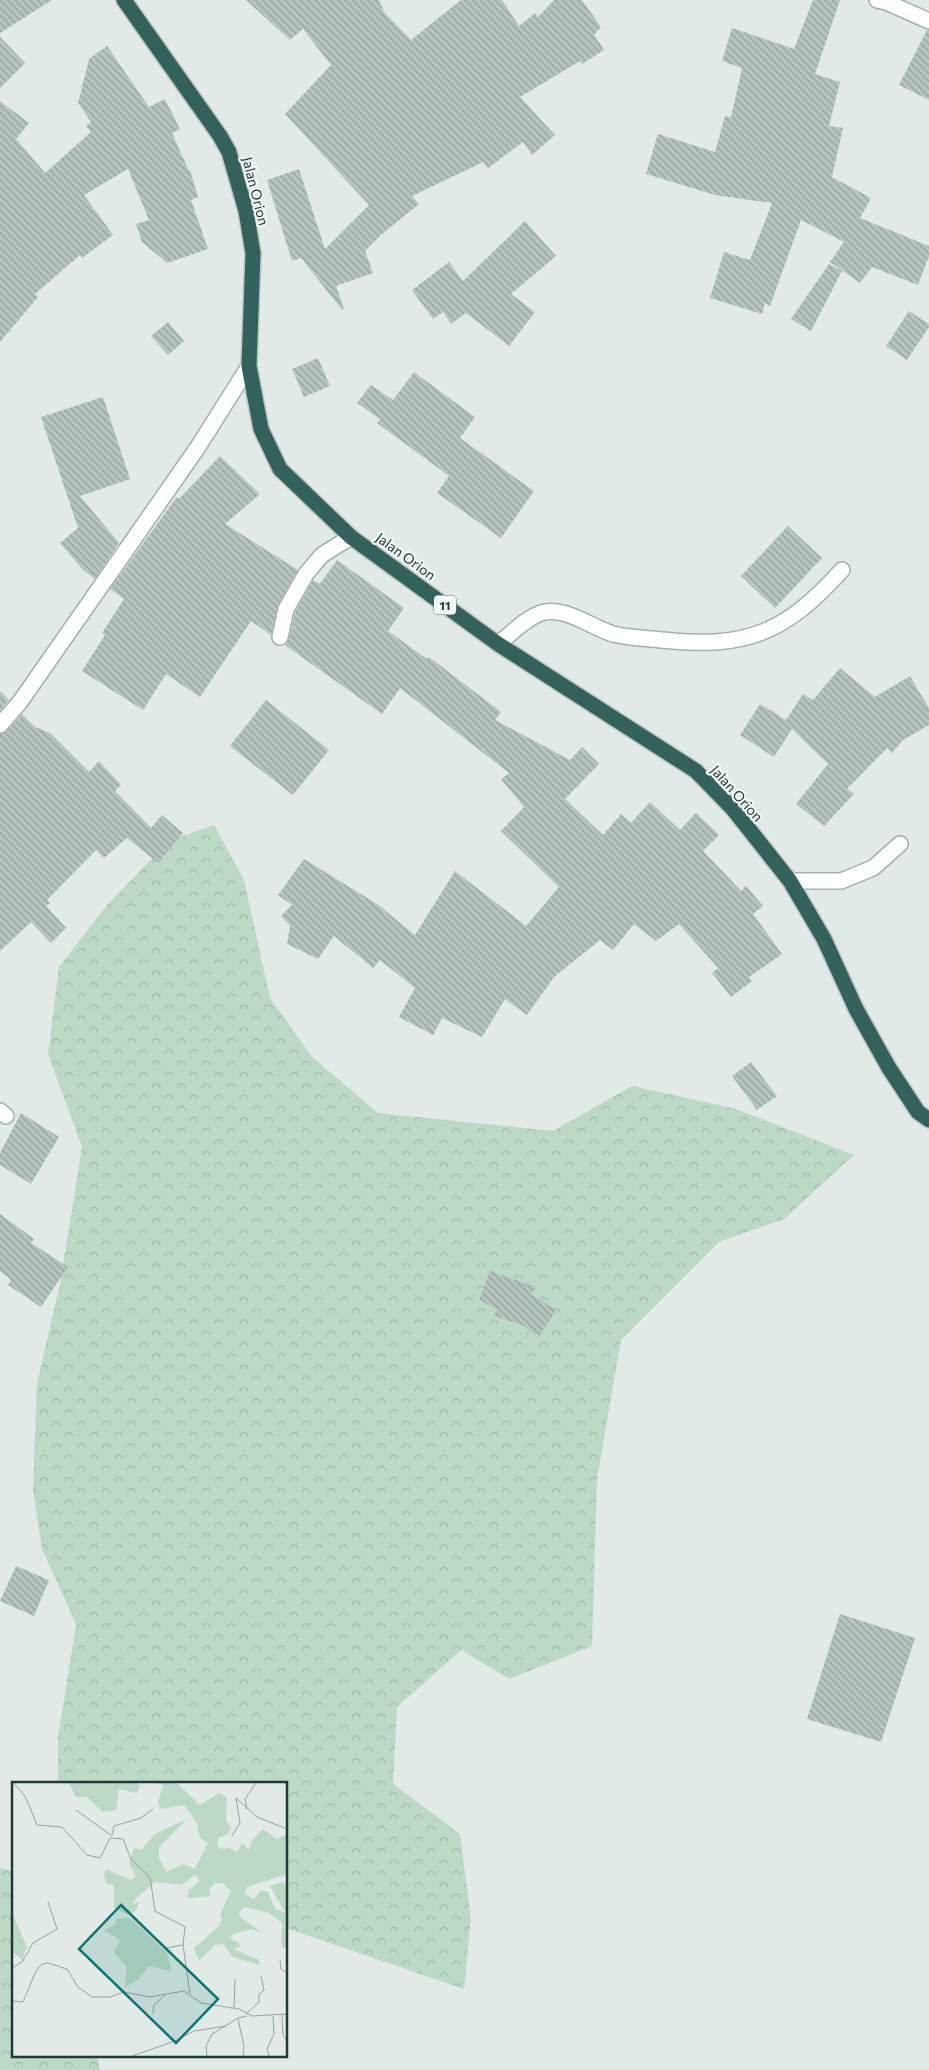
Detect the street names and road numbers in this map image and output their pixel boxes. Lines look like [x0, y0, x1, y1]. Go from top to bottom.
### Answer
street label: Jalan Orion [239, 155, 273, 227]
street label: Jalan Orion [373, 529, 439, 583]
road number: 11 [434, 596, 456, 614]
street label: Jalan Orion [707, 761, 767, 825]

